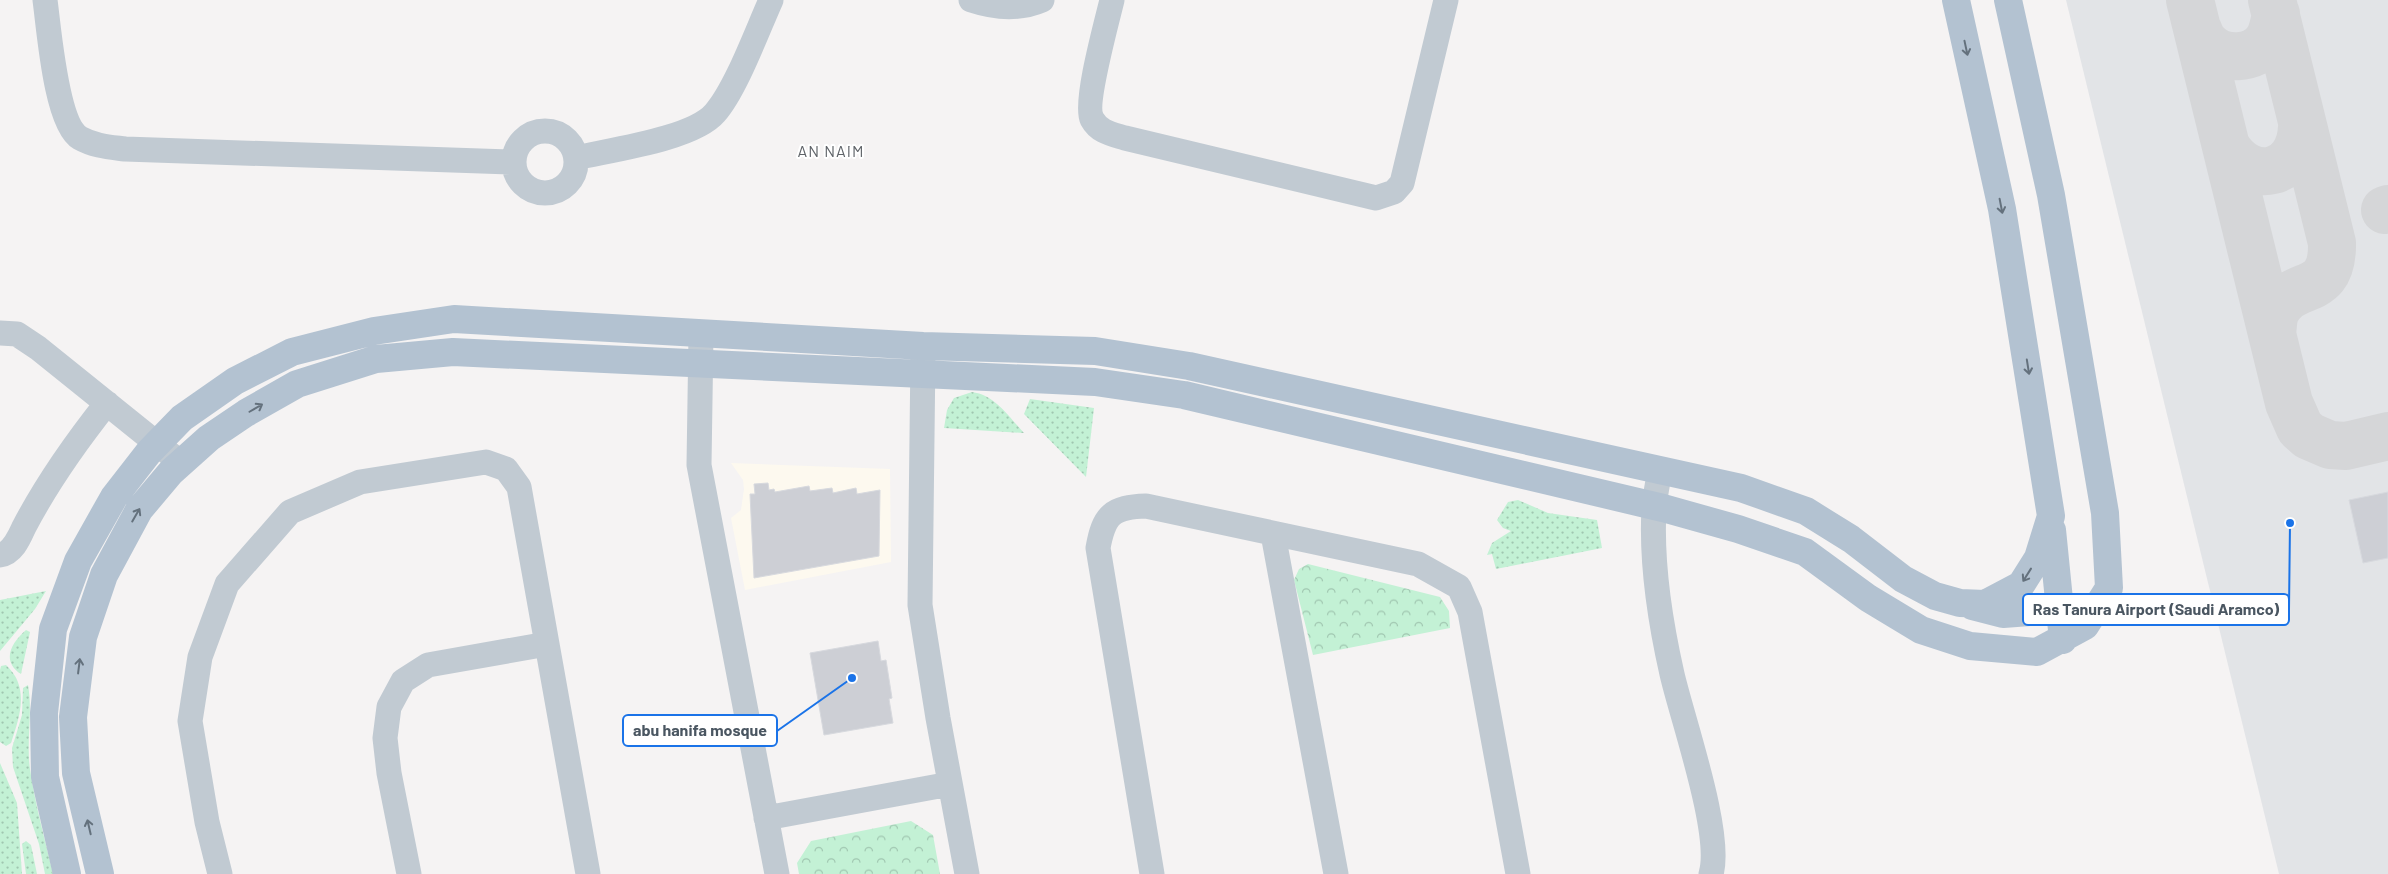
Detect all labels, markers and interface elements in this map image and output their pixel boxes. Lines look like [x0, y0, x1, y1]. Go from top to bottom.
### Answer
one-way arrow [1962, 39, 1971, 55]
district label: AN NAIM [798, 141, 864, 160]
one-way arrow [1997, 198, 2007, 214]
one-way arrow [2023, 358, 2033, 374]
one-way arrow [248, 402, 263, 412]
one-way arrow [132, 509, 142, 523]
one-way arrow [2022, 568, 2033, 582]
callout: Ras Tanura Airport (Saudi Aramco) [2023, 594, 2289, 625]
text: Ras Tanura Airport (Saudi Aramco) [2033, 599, 2280, 618]
one-way arrow [75, 658, 85, 674]
callout: abu hanifa mosque [623, 715, 777, 746]
text: abu hanifa mosque [633, 720, 767, 739]
one-way arrow [84, 819, 93, 835]

